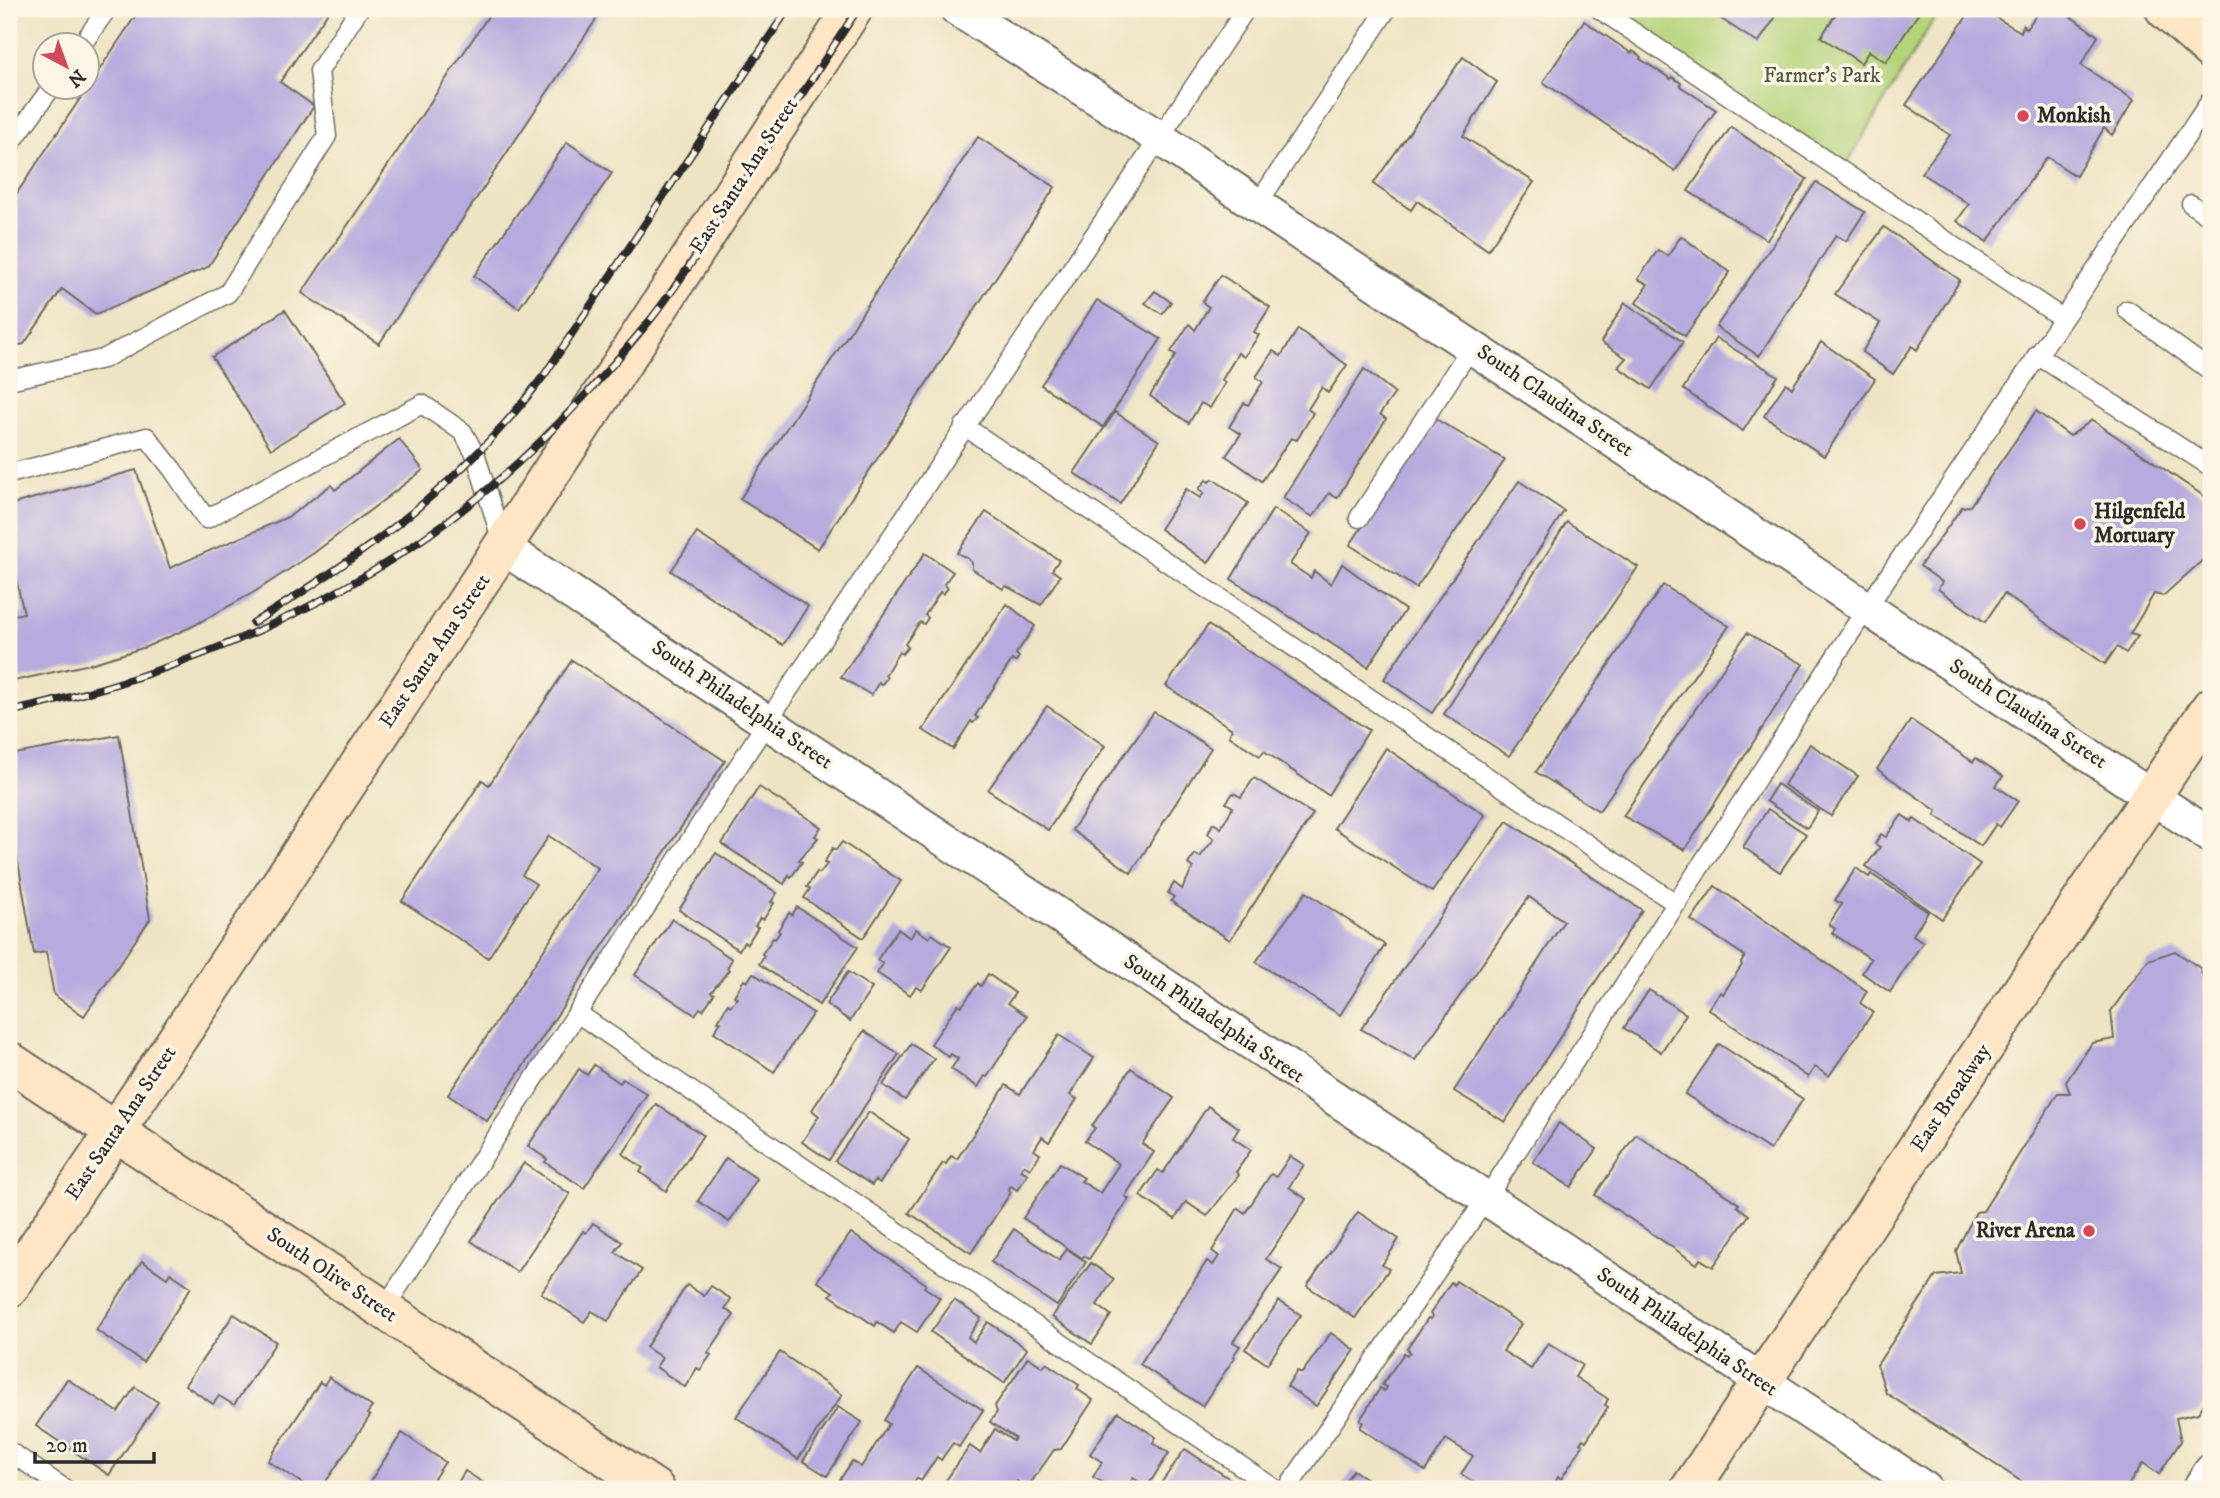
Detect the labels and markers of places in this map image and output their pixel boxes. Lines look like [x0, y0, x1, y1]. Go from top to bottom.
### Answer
place label: Monkish [2037, 103, 2112, 129]
marker: Monkish [2015, 108, 2031, 124]
place label: Hilgenfeld Mortuary [2094, 499, 2186, 549]
marker: Hilgenfeld Mortuary [2072, 516, 2088, 532]
place label: River Arena [1976, 1218, 2076, 1244]
marker: River Arena [2081, 1223, 2097, 1239]

